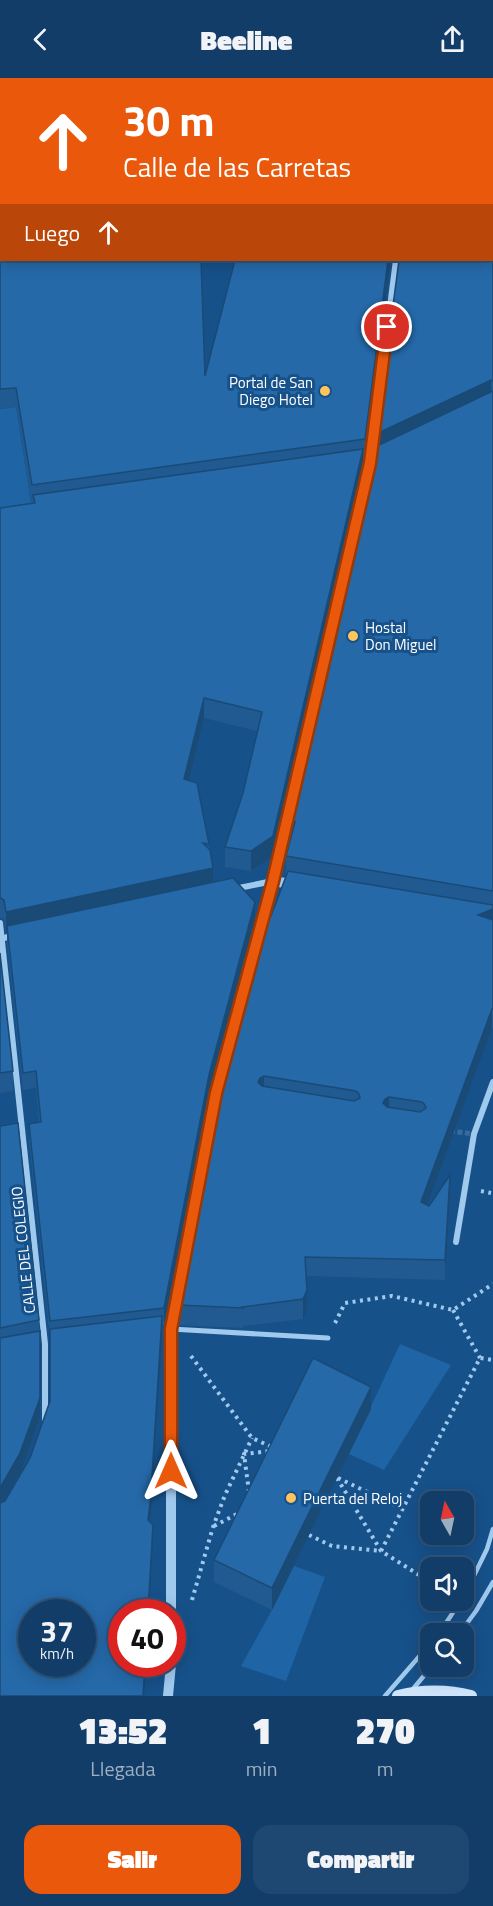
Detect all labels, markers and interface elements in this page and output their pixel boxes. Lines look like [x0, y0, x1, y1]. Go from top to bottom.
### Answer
text: Beeline [201, 19, 292, 60]
icon: back [24, 23, 57, 56]
icon: share [436, 23, 469, 56]
text: 30 m [123, 88, 215, 152]
icon: ahead [24, 102, 102, 180]
text: Calle de las Carretas [123, 146, 351, 187]
text: Luego [24, 216, 80, 250]
icon: ahead [92, 216, 125, 249]
pin [361, 301, 412, 352]
icon: arrive [370, 310, 403, 343]
place label: Portal de San Diego Hotel [229, 371, 313, 411]
marker: Portal de San Diego Hotel [318, 384, 332, 398]
place label: Hostal Don Miguel [365, 616, 437, 656]
marker: Hostal Don Miguel [346, 629, 360, 643]
street label: CALLE DEL COLEGIO [5, 1185, 41, 1315]
position arrow [139, 1439, 203, 1503]
place label: Puerta del Reloj [303, 1487, 402, 1510]
marker: Puerta del Reloj [284, 1491, 298, 1505]
north arrow [420, 1491, 474, 1545]
map controls [420, 1491, 474, 1677]
button: sound [420, 1557, 474, 1611]
speed limit sign: 40 [108, 1599, 186, 1677]
text: 37 [40, 1608, 74, 1654]
button: search [420, 1623, 474, 1677]
text: km/h [40, 1642, 74, 1665]
text: 13:52 [78, 1703, 168, 1758]
text: 1 [252, 1703, 271, 1758]
text: 270 [356, 1703, 415, 1758]
text: Llegada [90, 1753, 155, 1784]
text: min [246, 1753, 277, 1784]
text: m [377, 1753, 394, 1784]
button: Salir [24, 1825, 241, 1894]
button: Compartir [253, 1825, 469, 1894]

